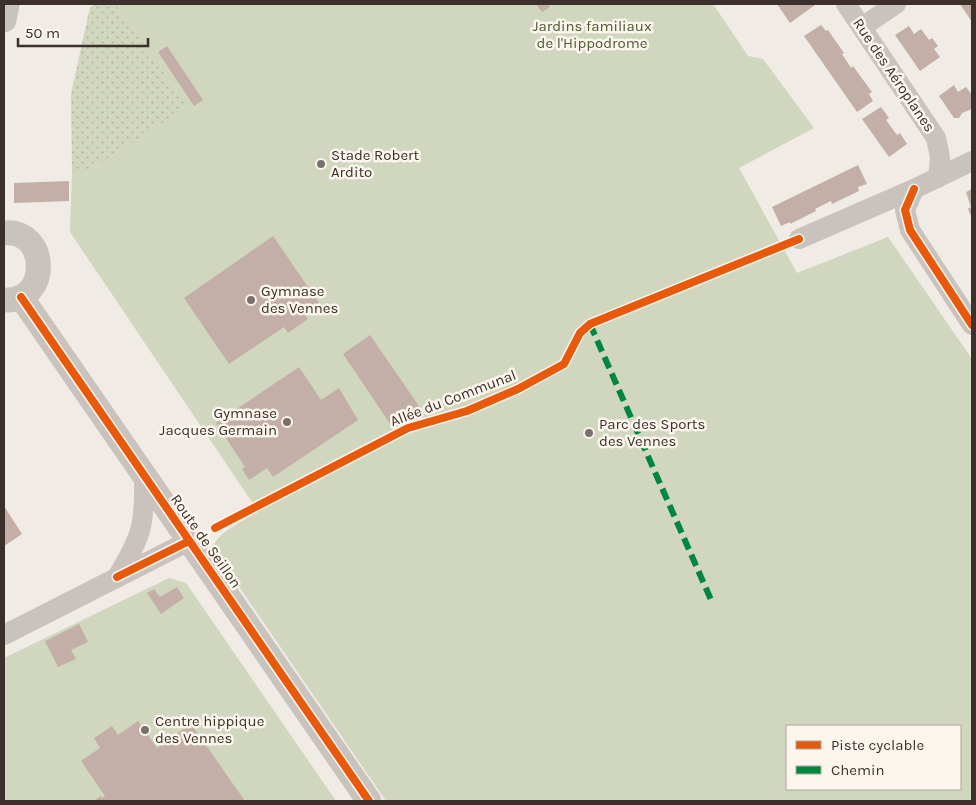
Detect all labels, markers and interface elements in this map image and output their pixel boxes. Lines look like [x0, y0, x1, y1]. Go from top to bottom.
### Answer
scale bar [18, 15, 148, 47]
street label: Rue des Aéroplanes [849, 15, 939, 135]
park label: Jardins familiaux de l'Hippodrome [532, 17, 652, 52]
text: 50 m [25, 24, 60, 42]
place label: Stade Robert Ardito [331, 146, 420, 181]
marker: Stade Robert Ardito [315, 158, 327, 170]
place label: Gymnase des Vennes [261, 282, 338, 317]
marker: Gymnase des Vennes [245, 294, 257, 306]
street label: Allée du Communal [387, 366, 519, 430]
place label: Gymnase Jacques Germain [159, 404, 277, 439]
place label: Parc des Sports des Vennes [599, 415, 705, 450]
marker: Gymnase Jacques Germain [281, 416, 293, 428]
marker: Parc des Sports des Vennes [583, 427, 595, 439]
street label: Route de Seillon [167, 491, 245, 591]
place label: Centre hippique des Vennes [155, 712, 264, 747]
marker: Centre hippique des Vennes [139, 724, 151, 736]
legend [786, 725, 961, 790]
text: Piste cyclable [831, 736, 924, 754]
text: Chemin [831, 761, 885, 779]

